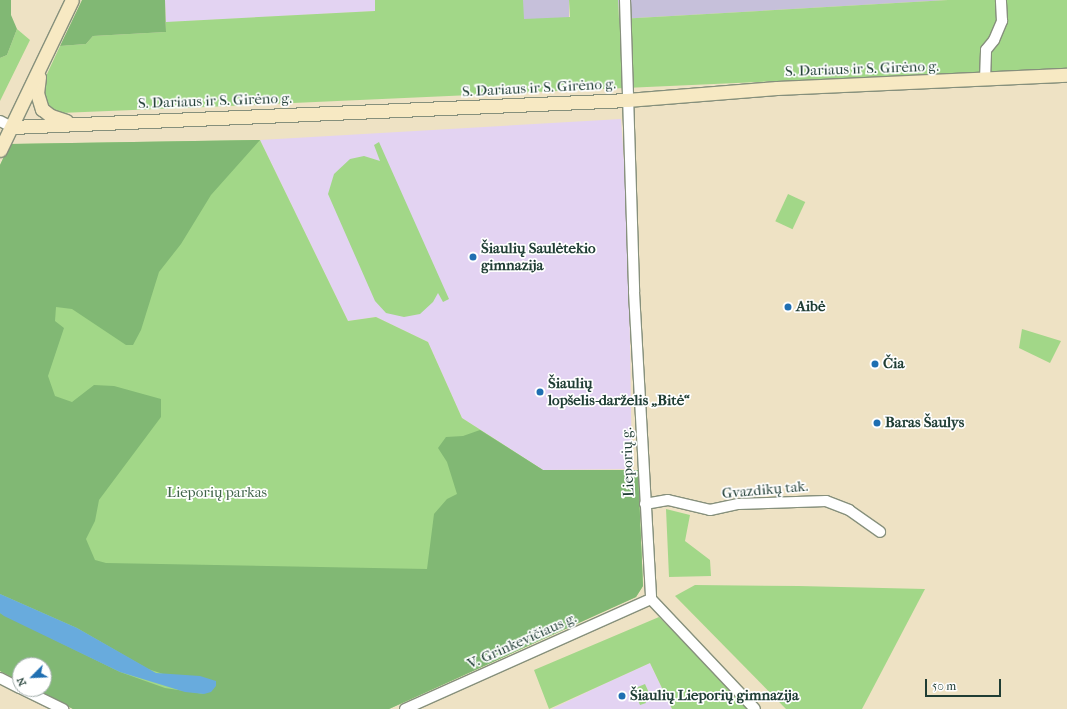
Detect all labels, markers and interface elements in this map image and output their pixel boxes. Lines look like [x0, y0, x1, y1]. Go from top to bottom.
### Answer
street label: S. Dariaus ir S. Girėno g. [785, 57, 939, 81]
street label: S. Dariaus ir S. Girėno g. [462, 75, 616, 101]
street label: S. Dariaus ir S. Girėno g. [138, 89, 292, 113]
place label: Šiaulių Saulėtekio gimnazija [481, 239, 596, 274]
marker: Šiaulių Saulėtekio gimnazija [468, 252, 478, 262]
place label: Aibė [796, 298, 825, 316]
marker: Aibė [783, 302, 793, 312]
place label: Čia [883, 355, 904, 373]
marker: Čia [870, 359, 880, 369]
place label: Šiaulių lopšelis-darželis „Bitė“ [548, 374, 690, 409]
marker: Šiaulių lopšelis-darželis „Bitė“ [535, 387, 545, 397]
place label: Baras Šaulys [885, 414, 964, 432]
marker: Baras Šaulys [872, 418, 882, 428]
street label: Lieporių g. [618, 427, 638, 497]
street label: Gvazdikų tak. [721, 477, 809, 503]
park label: Lieporių parkas [167, 484, 267, 502]
street label: V. Grinkevičiaus g. [465, 609, 579, 673]
north arrow [12, 657, 52, 697]
scale bar [927, 671, 1003, 697]
text: N [14, 675, 29, 688]
text: 50 m [932, 679, 956, 693]
place label: Šiaulių Lieporių gimnazija [630, 687, 799, 705]
marker: Šiaulių Lieporių gimnazija [617, 691, 627, 701]

